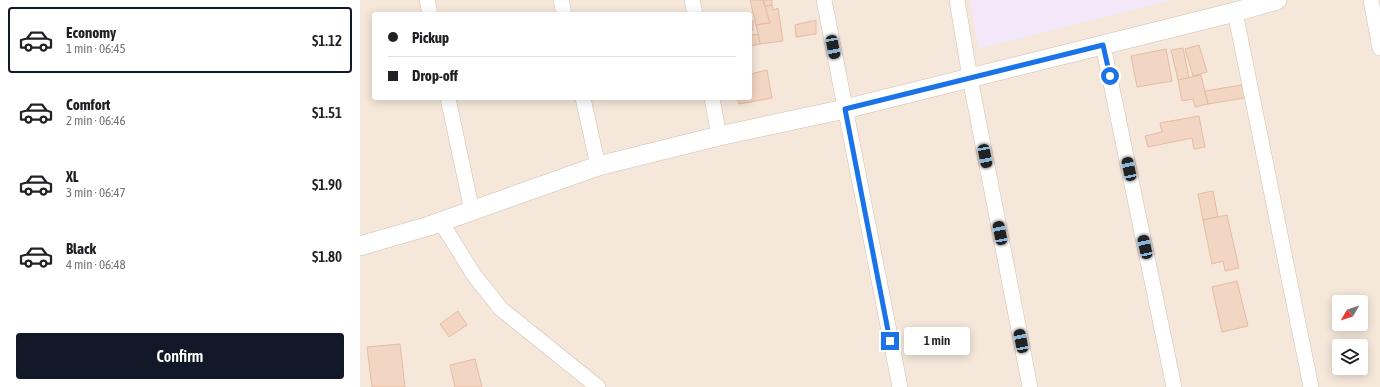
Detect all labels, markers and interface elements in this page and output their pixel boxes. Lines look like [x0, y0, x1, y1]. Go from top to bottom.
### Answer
icon: car [18, 22, 54, 58]
text: Economy [66, 24, 116, 41]
text: Pickup [412, 29, 449, 46]
text: $1.12 [312, 32, 342, 49]
car [825, 34, 841, 60]
text: 1 min · 06:45 [66, 41, 126, 56]
text: Drop-off [412, 67, 458, 84]
route start [1101, 67, 1119, 85]
icon: car [18, 94, 54, 130]
text: Comfort [66, 96, 110, 113]
text: $1.51 [312, 104, 342, 121]
text: 2 min · 06:46 [66, 113, 126, 128]
car [977, 143, 993, 169]
car [1121, 156, 1137, 182]
icon: car [18, 166, 54, 202]
text: XL [66, 168, 79, 185]
text: $1.90 [312, 176, 342, 193]
text: 3 min · 06:47 [66, 185, 126, 200]
car [992, 220, 1008, 246]
car [1137, 234, 1153, 260]
icon: car [18, 238, 54, 274]
text: Black [66, 240, 96, 257]
text: $1.80 [312, 248, 342, 265]
text: 4 min · 06:48 [66, 257, 126, 272]
north arrow [1332, 295, 1368, 331]
map controls [1332, 295, 1368, 375]
callout: 1 min [904, 327, 970, 355]
car [1013, 328, 1029, 354]
route end [881, 332, 899, 350]
button: Confirm [16, 333, 344, 379]
text: 1 min [924, 333, 950, 348]
button: layers [1332, 339, 1368, 375]

